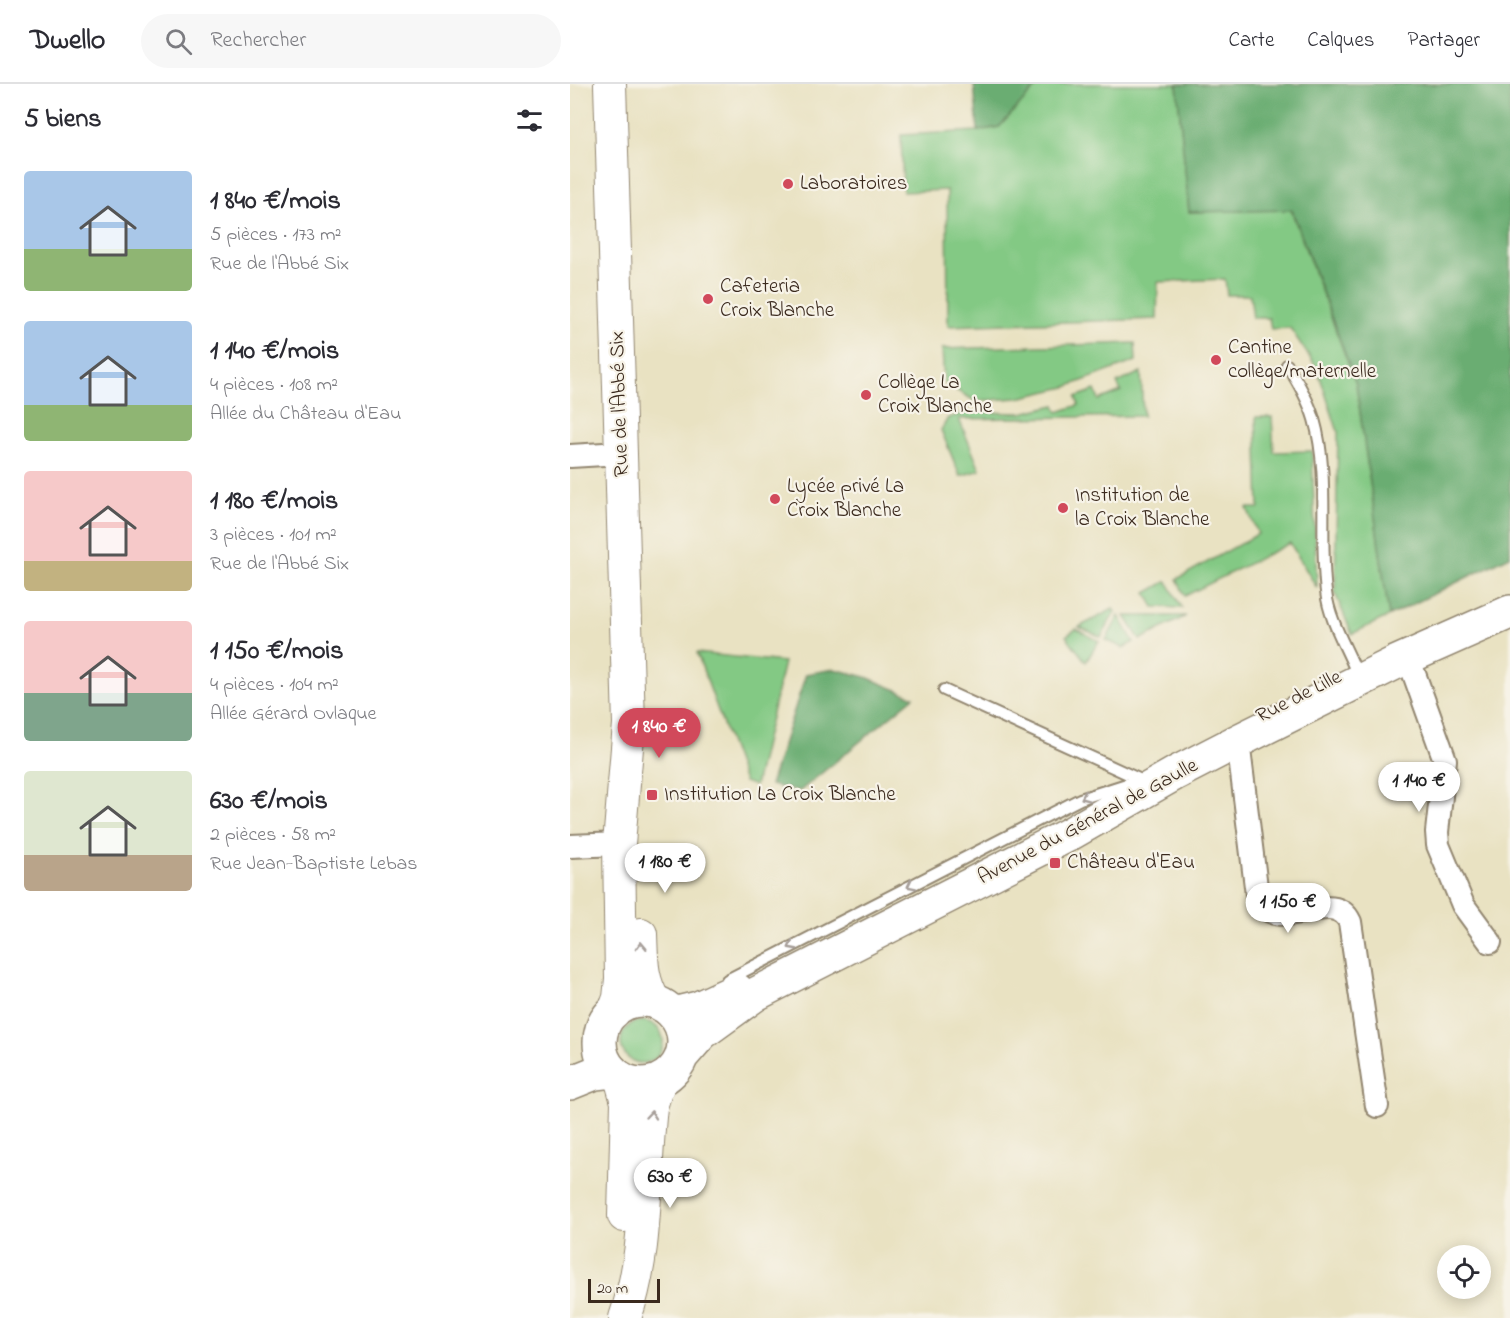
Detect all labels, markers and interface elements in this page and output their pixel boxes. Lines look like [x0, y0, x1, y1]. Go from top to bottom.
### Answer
search box [141, 14, 561, 68]
text: Dwello [30, 21, 105, 62]
icon: search [162, 25, 195, 58]
text: Rechercher [210, 25, 306, 57]
text: Carte [1228, 26, 1274, 56]
text: Calques [1307, 26, 1374, 56]
text: Partager [1407, 26, 1480, 56]
text: 5 biens [24, 101, 101, 139]
icon: filters [513, 104, 546, 137]
place label: Laboratoires [800, 169, 907, 199]
marker: Laboratoires [781, 177, 795, 191]
text: 1 840 €/mois [210, 183, 341, 221]
icon: home [72, 195, 144, 267]
text: 5 pièces · 173 m² [210, 221, 341, 250]
text: Rue de l'Abbé Six [210, 250, 349, 279]
place label: Cafeteria Croix Blanche [720, 272, 835, 326]
marker: Cafeteria Croix Blanche [701, 292, 715, 306]
street label: Rue de l'Abbé Six [602, 330, 638, 478]
text: 1 140 €/mois [210, 333, 339, 371]
place label: Cantine collège/maternelle [1228, 333, 1377, 389]
icon: home [72, 345, 144, 417]
marker: Cantine collège/maternelle [1209, 353, 1223, 367]
place label: Collège La Croix Blanche [878, 368, 993, 422]
text: 4 pièces · 108 m² [210, 371, 338, 400]
marker: Collège La Croix Blanche [859, 388, 873, 402]
text: Allée du Château d'Eau [210, 400, 401, 429]
place label: Lycée privé La Croix Blanche [787, 472, 904, 526]
place label: Institution de la Croix Blanche [1075, 481, 1210, 535]
text: 1 180 €/mois [210, 483, 338, 521]
marker: Lycée privé La Croix Blanche [768, 492, 782, 506]
icon: home [72, 495, 144, 567]
marker: Institution de la Croix Blanche [1056, 501, 1070, 515]
text: 3 pièces · 101 m² [210, 521, 337, 550]
text: Rue de l'Abbé Six [210, 550, 349, 579]
text: 1 150 €/mois [210, 633, 343, 671]
icon: home [72, 645, 144, 717]
street label: Rue de Lille [1251, 662, 1348, 731]
text: 4 pièces · 104 m² [210, 671, 339, 700]
text: Allée Gérard Ovlaque [210, 700, 377, 729]
pin: 1 840 € [604, 708, 714, 759]
text: 1 840 € [632, 713, 686, 742]
street label: Avenue du Général de Gaulle [973, 751, 1204, 893]
pin: 1 140 € [1364, 762, 1474, 813]
text: 1 140 € [1392, 767, 1446, 796]
place label: Institution La Croix Blanche [664, 780, 896, 810]
text: 630 €/mois [210, 783, 328, 821]
marker: Institution La Croix Blanche [645, 788, 659, 802]
one-way arrow [1081, 790, 1092, 802]
icon: home [72, 795, 144, 867]
text: 2 pièces · 58 m² [210, 821, 336, 850]
pin: 1 180 € [610, 843, 720, 894]
text: 1 180 € [639, 848, 691, 877]
place label: Château d'Eau [1067, 848, 1195, 878]
text: Rue Jean-Baptiste Lebas [210, 850, 418, 879]
marker: Château d'Eau [1048, 856, 1062, 870]
one-way arrow [907, 878, 917, 889]
pin: 1 150 € [1233, 883, 1343, 934]
text: 1 150 € [1260, 888, 1316, 917]
one-way arrow [787, 939, 798, 951]
one-way arrow [635, 942, 648, 951]
one-way arrow [644, 1110, 657, 1119]
pin: 630 € [628, 1158, 712, 1209]
text: 630 € [648, 1163, 692, 1192]
map controls [1437, 1245, 1491, 1299]
button: locate [1437, 1245, 1491, 1299]
scale bar [588, 1276, 660, 1304]
text: 20 m [597, 1277, 628, 1301]

